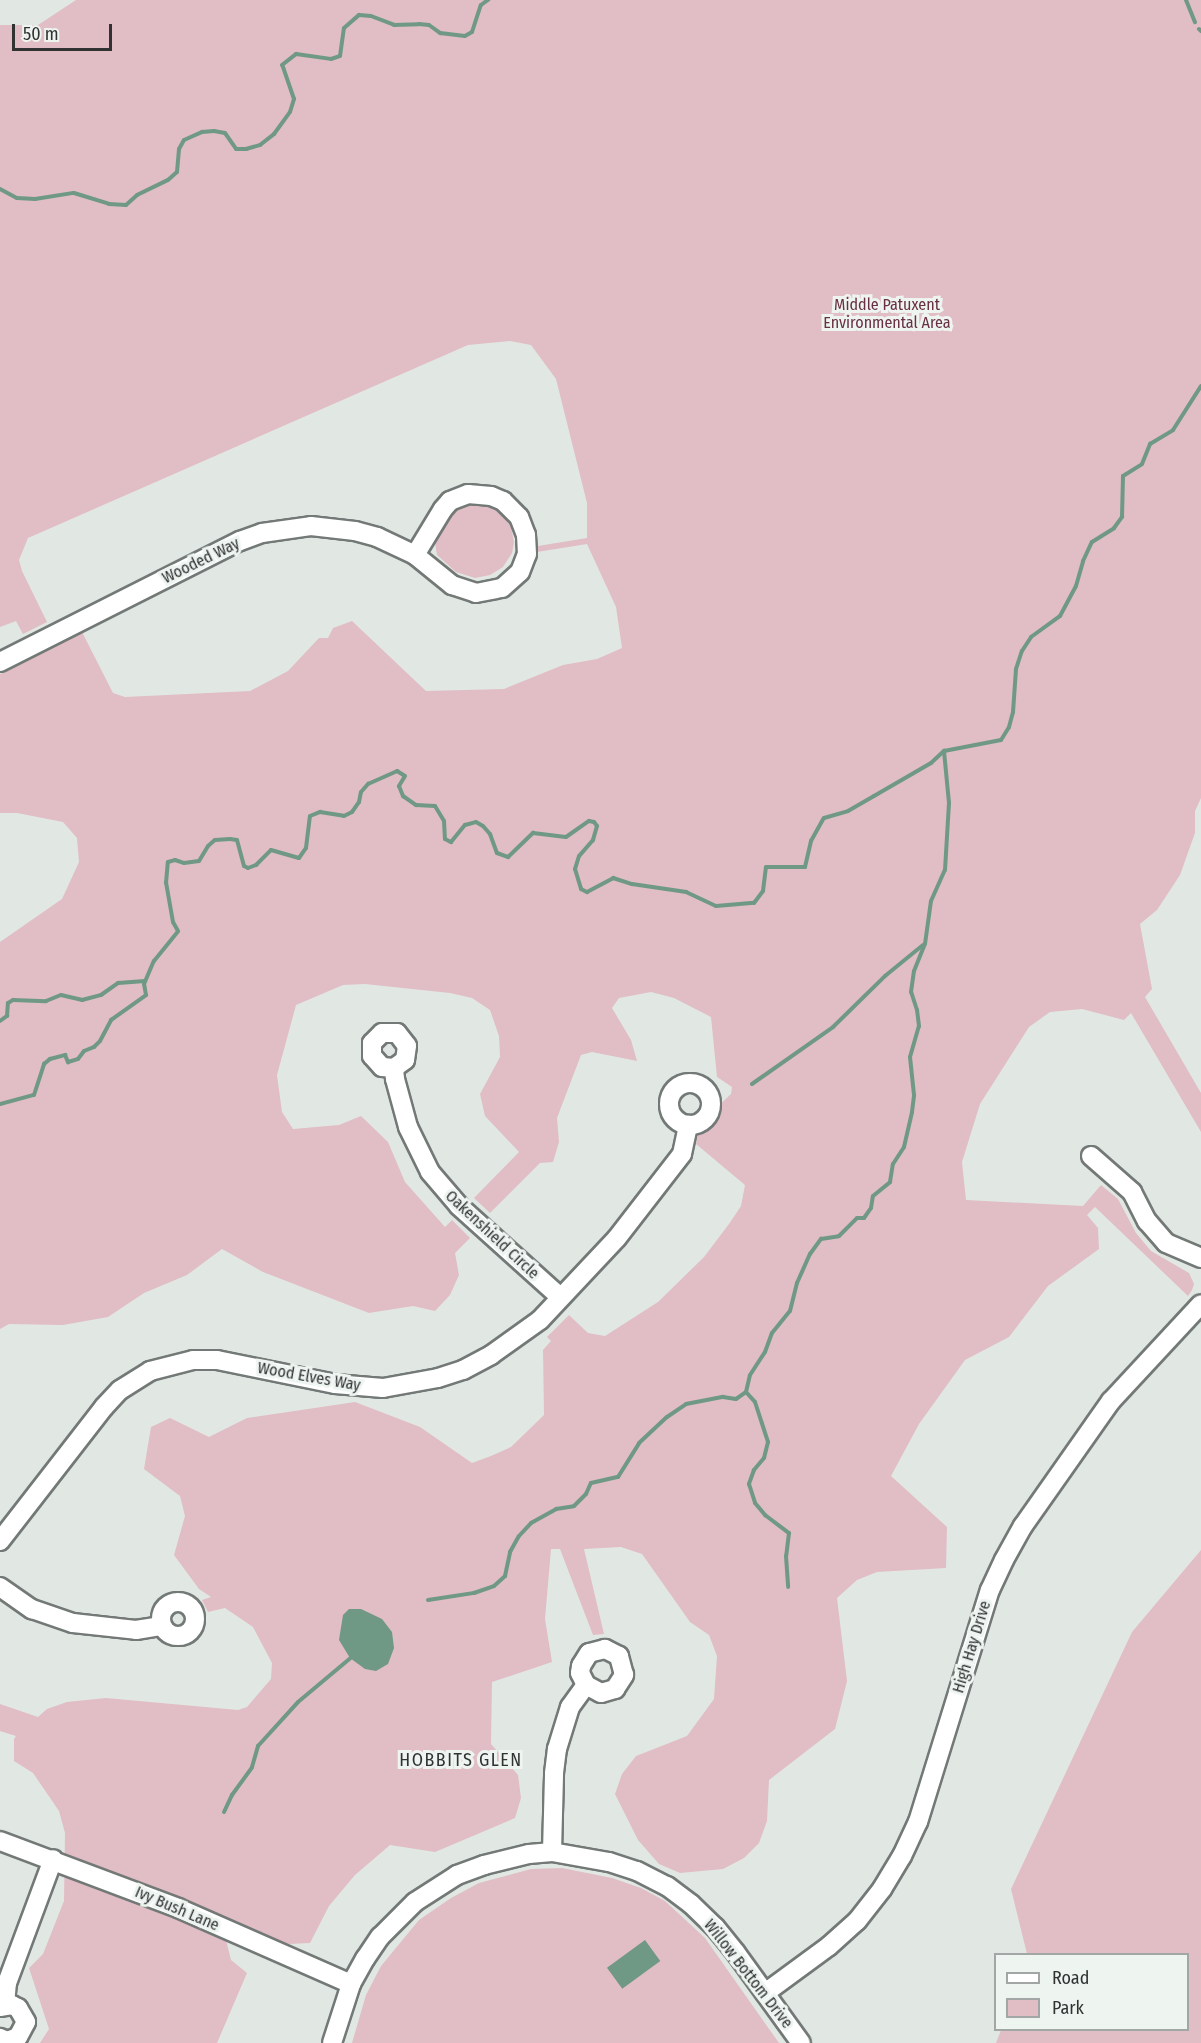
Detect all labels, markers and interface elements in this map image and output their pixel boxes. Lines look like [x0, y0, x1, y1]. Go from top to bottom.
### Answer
scale bar [15, 12, 116, 50]
text: 50 m [23, 23, 59, 45]
park label: Middle Patuxent Environmental Area [823, 295, 951, 333]
street label: Wooded Way [159, 534, 243, 588]
street label: Oakenshield Circle [441, 1187, 543, 1283]
street label: Wood Elves Way [256, 1358, 362, 1396]
street label: High Hay Drive [949, 1599, 995, 1695]
district label: HOBBITS GLEN [399, 1749, 523, 1771]
street label: Ivy Bush Lane [132, 1883, 222, 1935]
street label: Willow Bottom Drive [700, 1916, 796, 2032]
legend [994, 1953, 1189, 2031]
text: Road [1052, 1967, 1089, 1989]
text: Park [1052, 1997, 1084, 2019]

